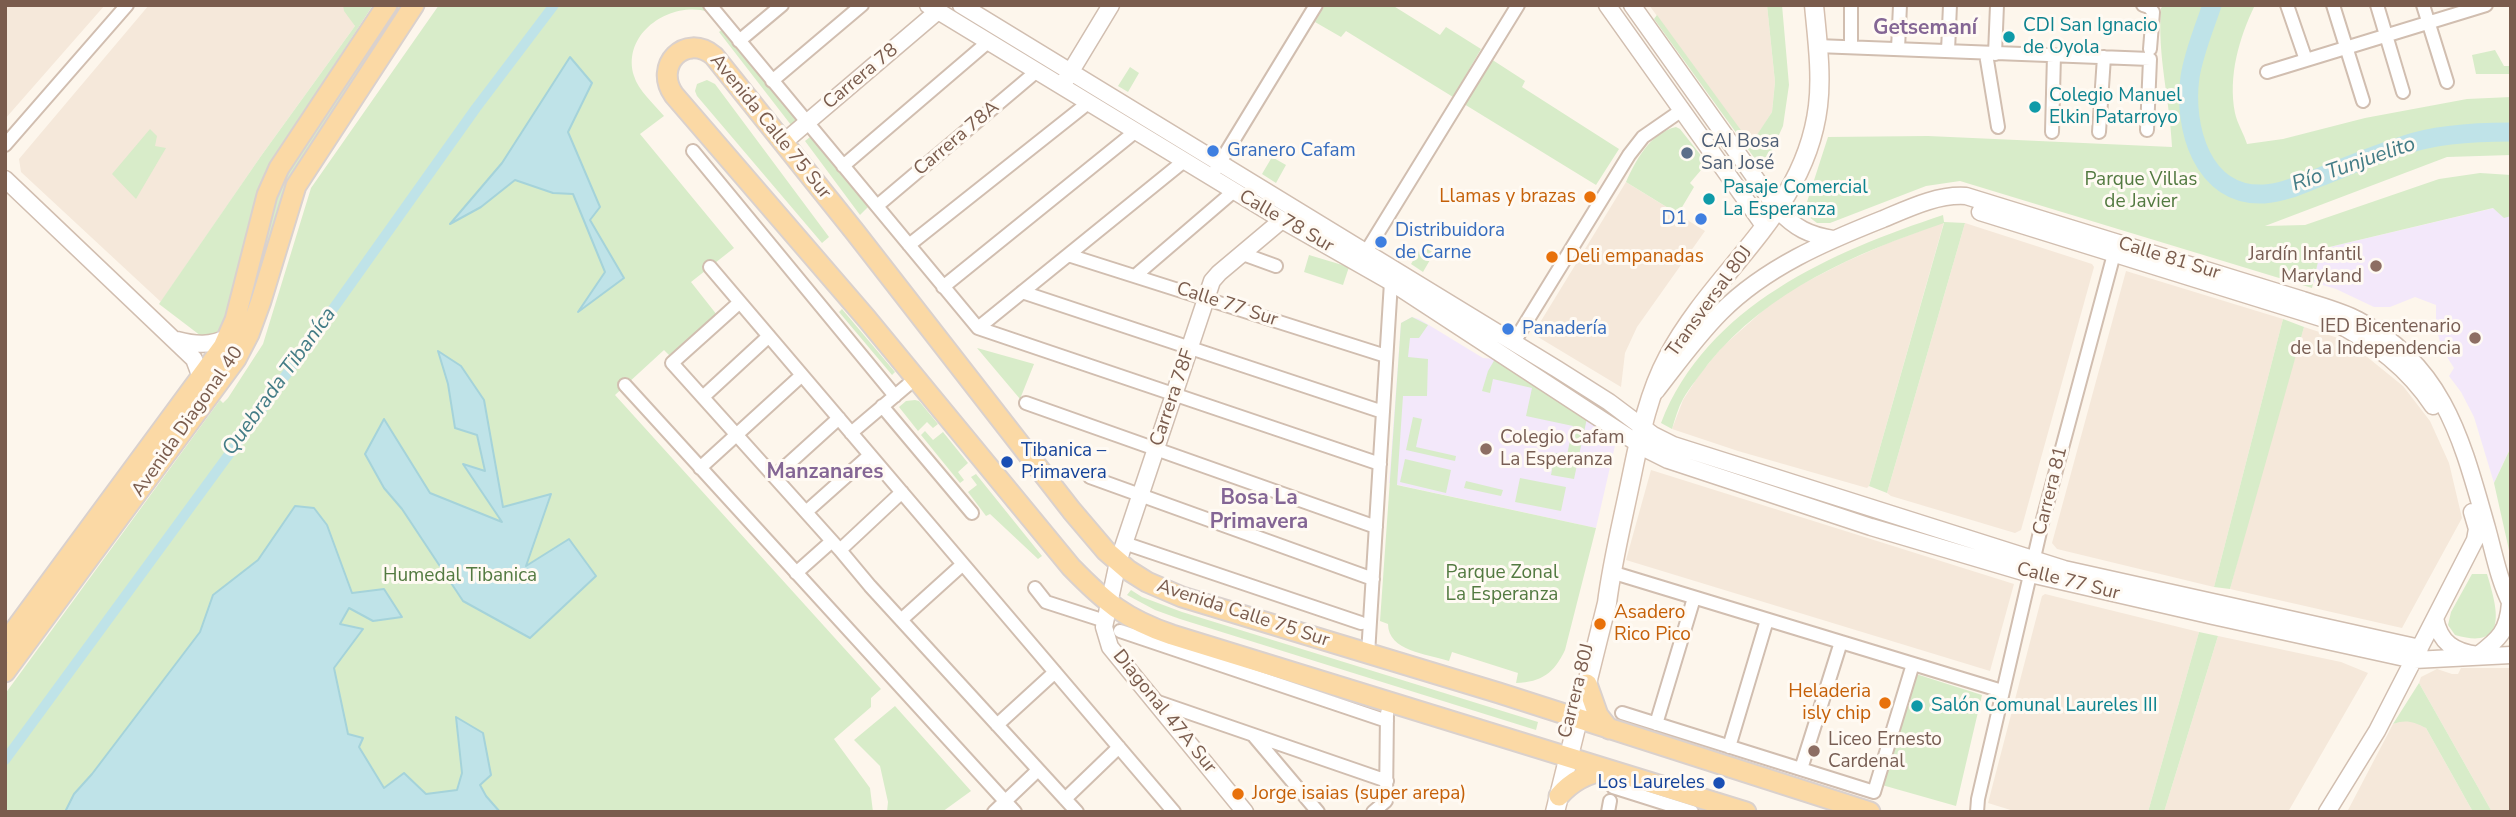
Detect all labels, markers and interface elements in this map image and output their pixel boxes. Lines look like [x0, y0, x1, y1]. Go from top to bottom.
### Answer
place label: CDI San Ignacio de Oyola [2023, 15, 2158, 59]
district label: Getsemaní [1873, 16, 1977, 42]
marker: CDI San Ignacio de Oyola [2001, 29, 2017, 45]
street label: Carrera 78 [819, 39, 903, 115]
street label: Avenida Calle 75 Sur [705, 50, 835, 204]
place label: Colegio Manuel Elkin Patarroyo [2049, 85, 2182, 129]
street label: Carrera 78A [910, 97, 1004, 181]
marker: Colegio Manuel Elkin Patarroyo [2027, 99, 2043, 115]
place label: CAI Bosa San José [1701, 131, 1780, 175]
water label: Río Tunjuelito [2289, 132, 2419, 198]
place label: Granero Cafam [1227, 140, 1356, 162]
marker: Granero Cafam [1205, 143, 1221, 159]
marker: CAI Bosa San José [1679, 145, 1695, 161]
park label: Parque Villas de Javier [2084, 169, 2198, 213]
place label: Pasaje Comercial La Esperanza [1723, 177, 1868, 221]
street label: Calle 78 Sur [1235, 186, 1337, 258]
place label: Llamas y brazas [1439, 186, 1576, 208]
marker: Llamas y brazas [1582, 189, 1598, 205]
marker: Pasaje Comercial La Esperanza [1701, 191, 1717, 207]
place label: D1 [1662, 208, 1687, 230]
marker: D1 [1693, 211, 1709, 227]
place label: Distribuidora de Carne [1395, 220, 1505, 264]
street label: Calle 81 Sur [2115, 233, 2223, 285]
marker: Distribuidora de Carne [1373, 234, 1389, 250]
street label: Transversal 80J [1662, 242, 1758, 362]
place label: Jardín Infantil Maryland [2249, 244, 2362, 288]
place label: Deli empanadas [1566, 246, 1704, 268]
marker: Deli empanadas [1544, 249, 1560, 265]
marker: Jardín Infantil Maryland [2368, 258, 2384, 274]
street label: Calle 77 Sur [1173, 278, 1281, 332]
water label: Quebrada Tibaníca [218, 303, 342, 461]
place label: IED Bicentenario de la Independencia [2290, 316, 2461, 360]
place label: Panadería [1522, 318, 1607, 340]
marker: Panadería [1500, 321, 1516, 337]
marker: IED Bicentenario de la Independencia [2467, 330, 2483, 346]
street label: Avenida Diagonal 40 [127, 342, 249, 502]
street label: Carrera 78F [1146, 347, 1200, 449]
place label: Colegio Cafam La Esperanza [1500, 427, 1624, 471]
place label: Tibanica – Primavera [1021, 440, 1107, 484]
marker: Colegio Cafam La Esperanza [1478, 441, 1494, 457]
street label: Carrera 81 [2029, 444, 2073, 538]
marker: Tibanica – Primavera [999, 454, 1015, 470]
district label: Manzanares [767, 460, 883, 486]
district label: Bosa La Primavera [1210, 486, 1308, 536]
street label: Calle 77 Sur [2014, 558, 2122, 606]
park label: Parque Zonal La Esperanza [1445, 562, 1559, 606]
park label: Humedal Tibanica [383, 565, 537, 587]
street label: Avenida Calle 75 Sur [1154, 575, 1332, 653]
place label: Asadero Rico Pico [1614, 602, 1691, 646]
marker: Asadero Rico Pico [1592, 616, 1608, 632]
street label: Carrera 80J [1554, 641, 1600, 741]
street label: Diagonal 47A Sur [1107, 646, 1221, 778]
place label: Heladeria isly chip [1788, 681, 1871, 725]
marker: Heladeria isly chip [1877, 695, 1893, 711]
place label: Salón Comunal Laureles III [1931, 695, 2158, 717]
marker: Salón Comunal Laureles III [1909, 698, 1925, 714]
place label: Liceo Ernesto Cardenal [1828, 729, 1942, 773]
marker: Liceo Ernesto Cardenal [1806, 743, 1822, 759]
place label: Los Laureles [1598, 772, 1705, 794]
marker: Los Laureles [1711, 775, 1727, 791]
place label: Jorge isaias (super arepa) [1252, 783, 1466, 805]
marker: Jorge isaias (super arepa) [1230, 786, 1246, 802]

